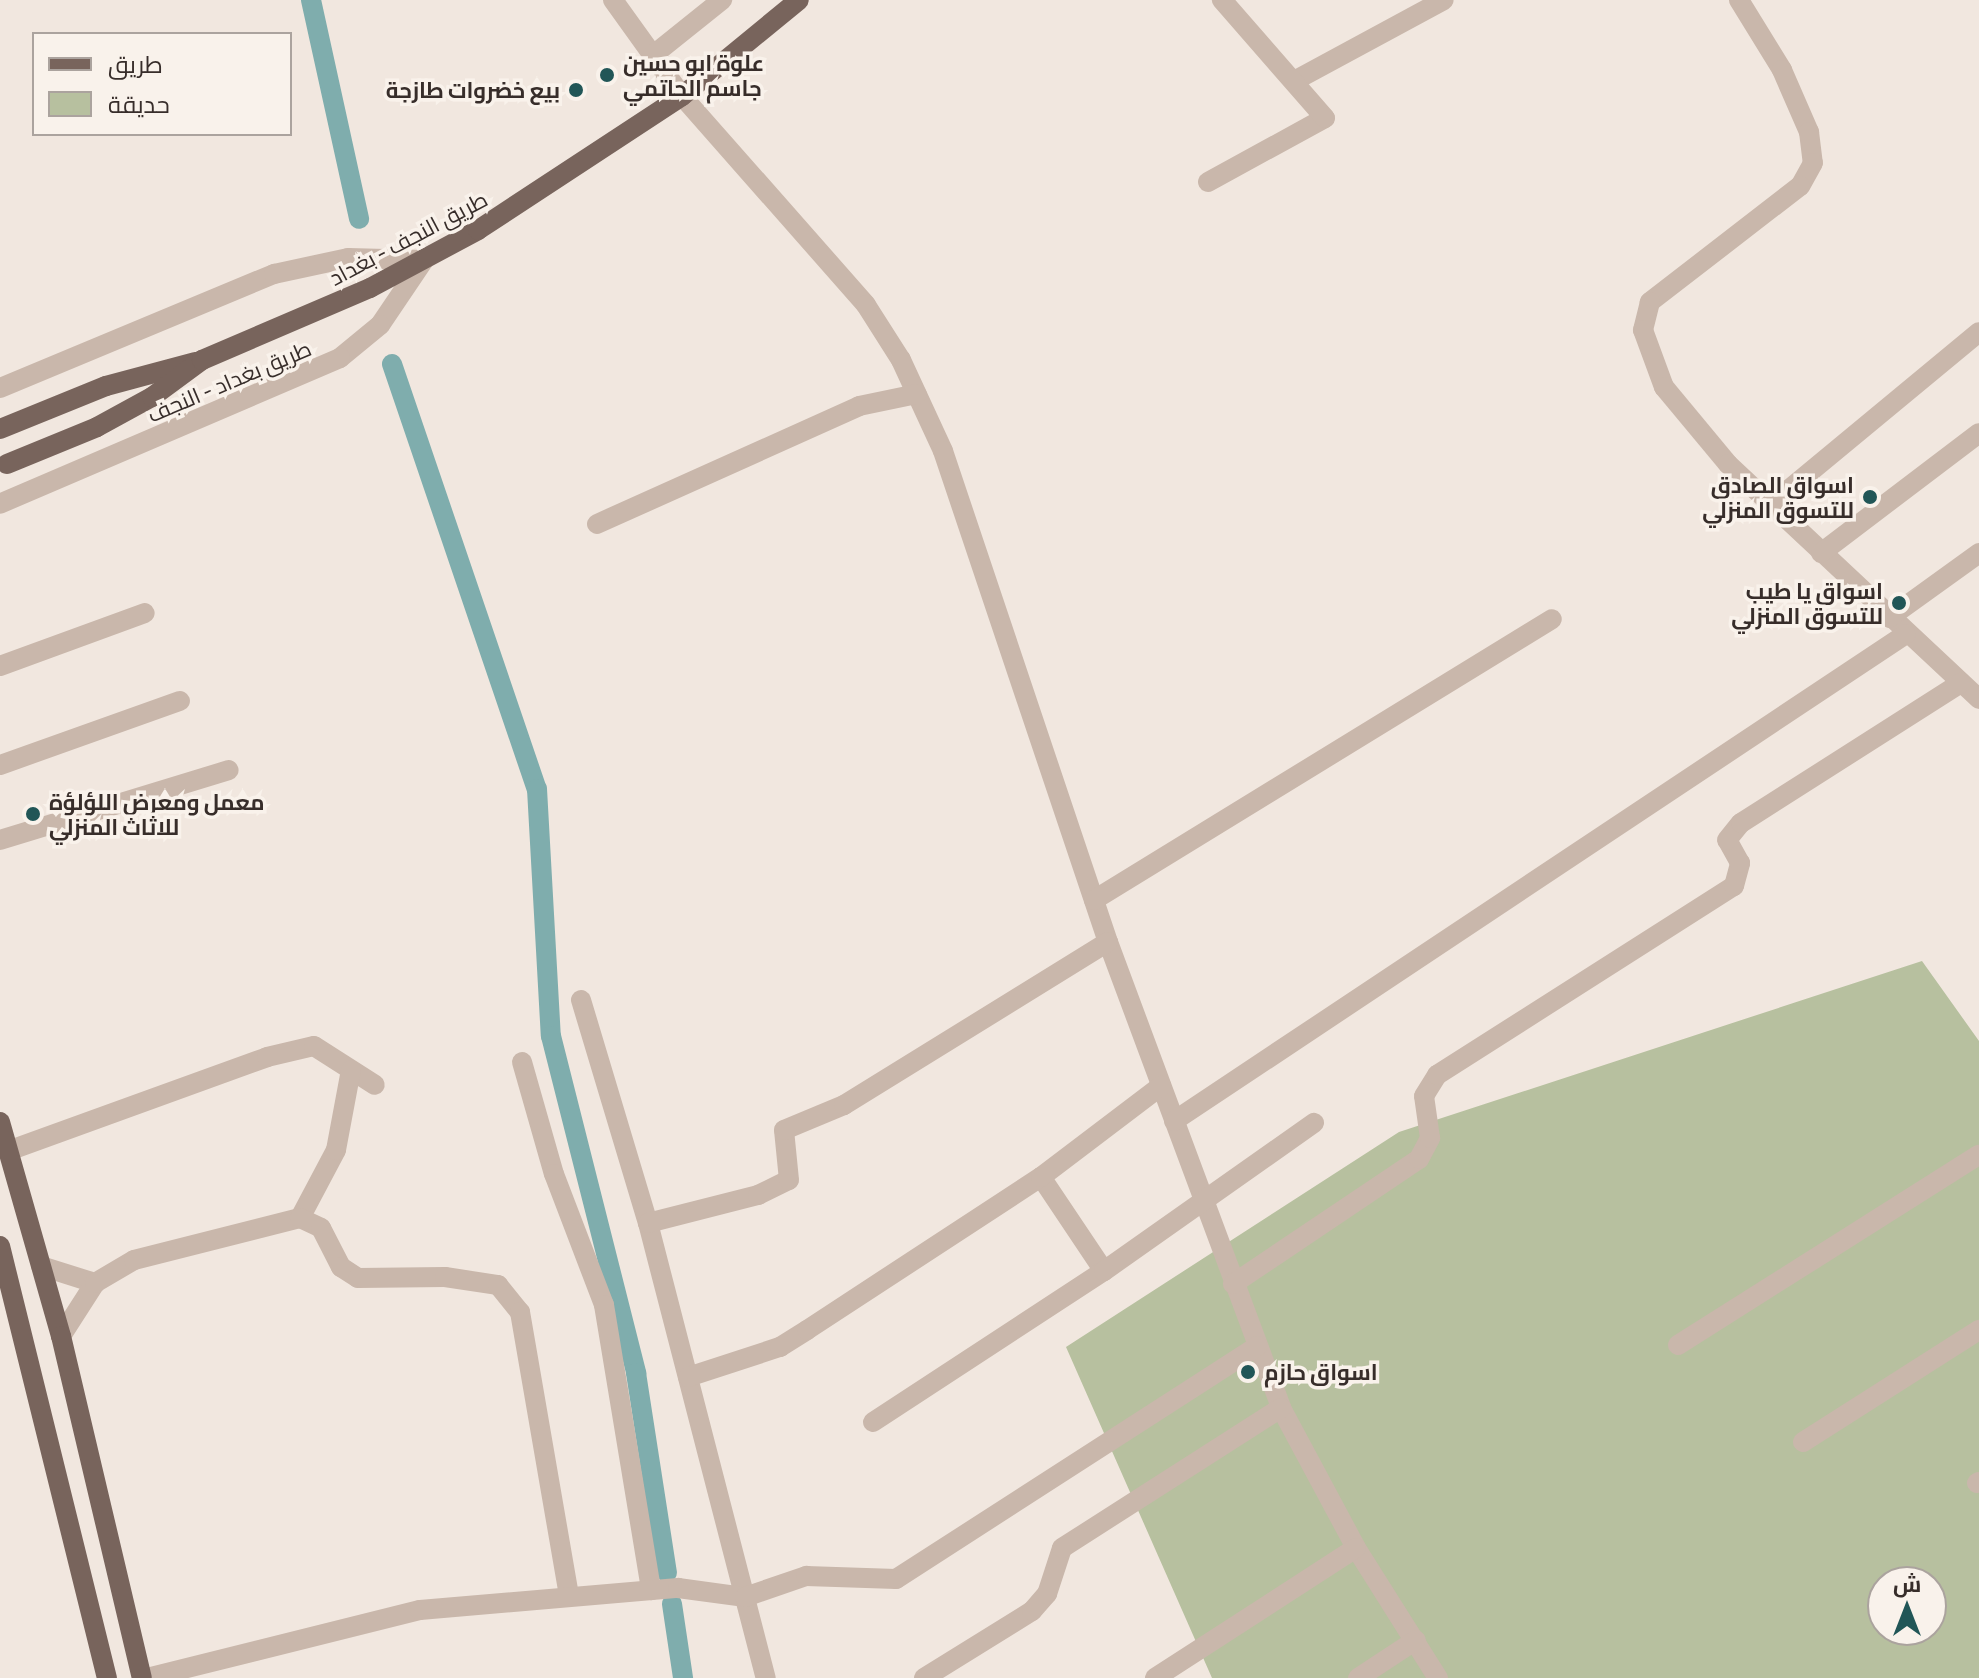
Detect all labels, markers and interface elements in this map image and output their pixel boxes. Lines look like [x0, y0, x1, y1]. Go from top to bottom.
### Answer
legend [32, 32, 292, 136]
text: طريق [108, 49, 163, 78]
place label: علوة ابو حسين جاسم الحاتمي [623, 49, 764, 100]
marker: علوة ابو حسين جاسم الحاتمي [598, 66, 616, 84]
place label: بيع خضروات طازجة [386, 77, 560, 103]
marker: بيع خضروات طازجة [567, 81, 585, 99]
text: حديقة [108, 89, 170, 118]
street label: طريق النجف - بغداد [324, 185, 492, 291]
street label: طريق بغداد - النجف [143, 335, 315, 427]
place label: اسواق الصادق للتسوق المنزلي [1702, 471, 1854, 522]
marker: اسواق الصادق للتسوق المنزلي [1861, 488, 1879, 506]
place label: اسواق يا طيب للتسوق المنزلي [1731, 577, 1883, 628]
marker: اسواق يا طيب للتسوق المنزلي [1890, 594, 1908, 612]
place label: معمل ومعرض اللؤلؤة للاثاث المنزلي [49, 788, 265, 840]
marker: معمل ومعرض اللؤلؤة للاثاث المنزلي [24, 805, 42, 823]
place label: اسواق حازم [1264, 1359, 1378, 1385]
marker: اسواق حازم [1239, 1363, 1257, 1381]
north arrow [1867, 1566, 1947, 1646]
text: ش [1893, 1570, 1921, 1597]

